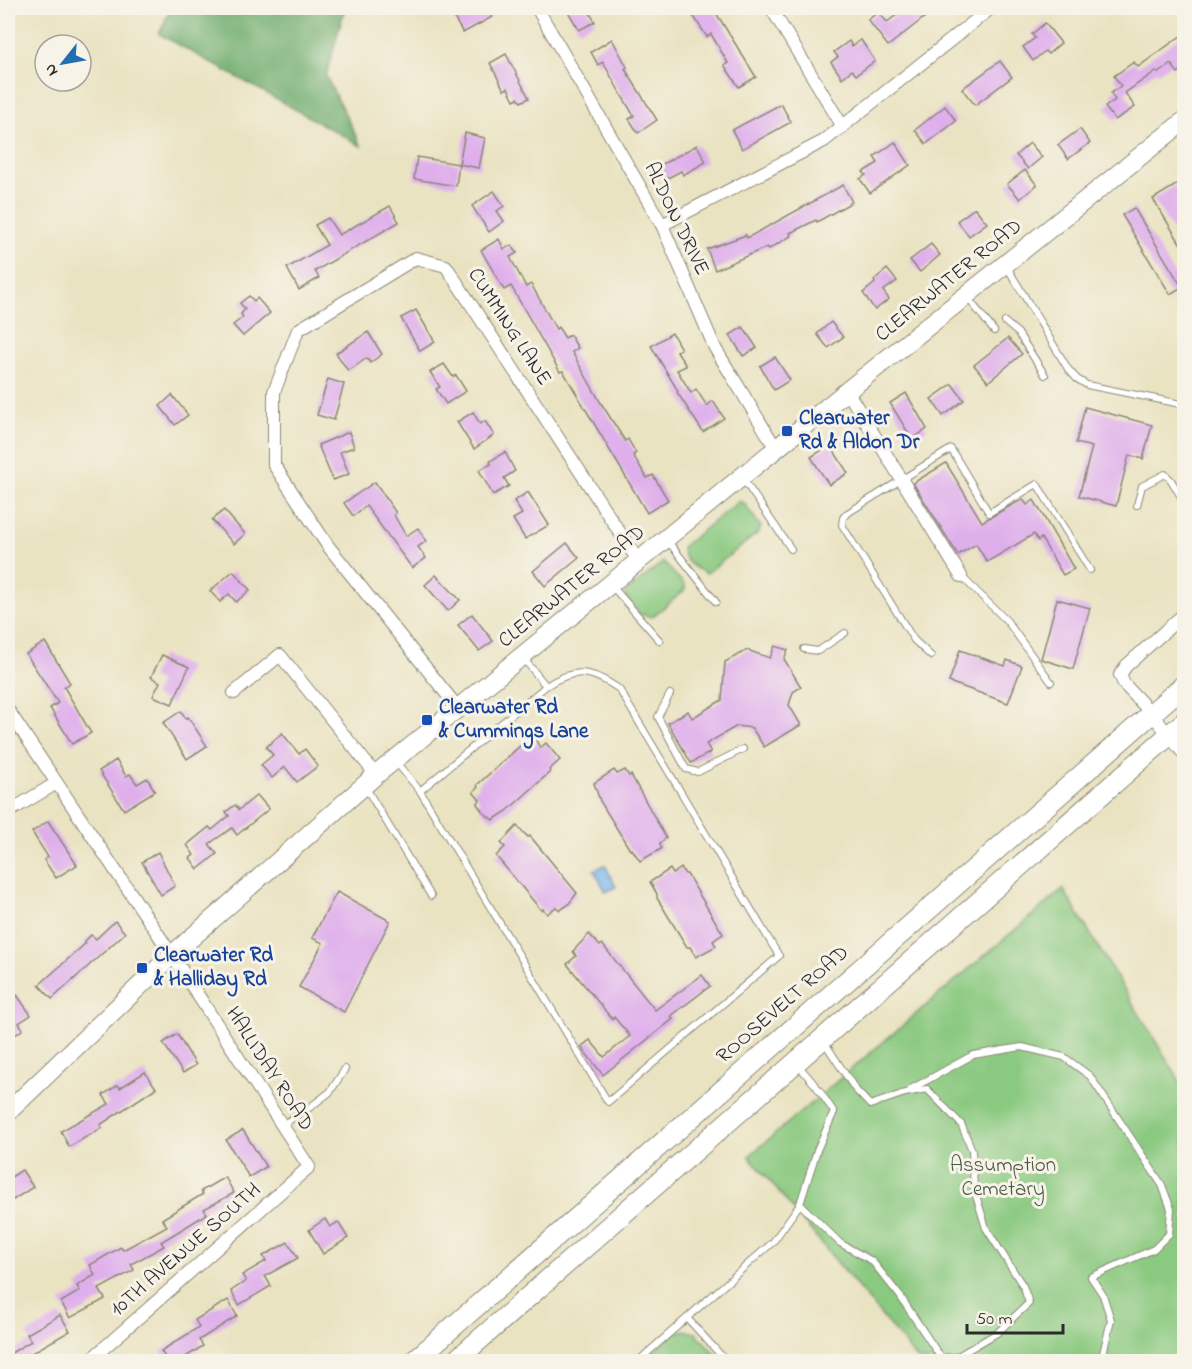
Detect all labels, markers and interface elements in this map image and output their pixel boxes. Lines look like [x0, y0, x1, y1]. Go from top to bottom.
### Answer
north arrow [33, 33, 93, 93]
text: N [39, 59, 65, 81]
street label: ALDON DRIVE [636, 157, 716, 281]
street label: CLEARWATER ROAD [869, 212, 1029, 350]
street label: CUMMING LANE [460, 262, 558, 392]
place label: Clearwater Rd & Aldon Dr [799, 404, 920, 458]
marker: Clearwater Rd & Aldon Dr [780, 424, 794, 438]
street label: CLEARWATER ROAD [492, 518, 652, 656]
place label: Clearwater Rd & Cummings Lane [438, 693, 589, 749]
marker: Clearwater Rd & Cummings Lane [420, 713, 434, 727]
street label: ROOSEVELT ROAD [710, 939, 856, 1071]
place label: Clearwater Rd & Halliday Rd [153, 941, 273, 997]
marker: Clearwater Rd & Halliday Rd [135, 961, 149, 975]
street label: HALLIDAY ROAD [218, 1001, 320, 1137]
park label: Assumption Cemetary [950, 1151, 1056, 1207]
street label: 10TH AVENUE SOUTH [104, 1176, 268, 1324]
scale bar [967, 1297, 1063, 1335]
text: 50 m [976, 1307, 1013, 1333]

